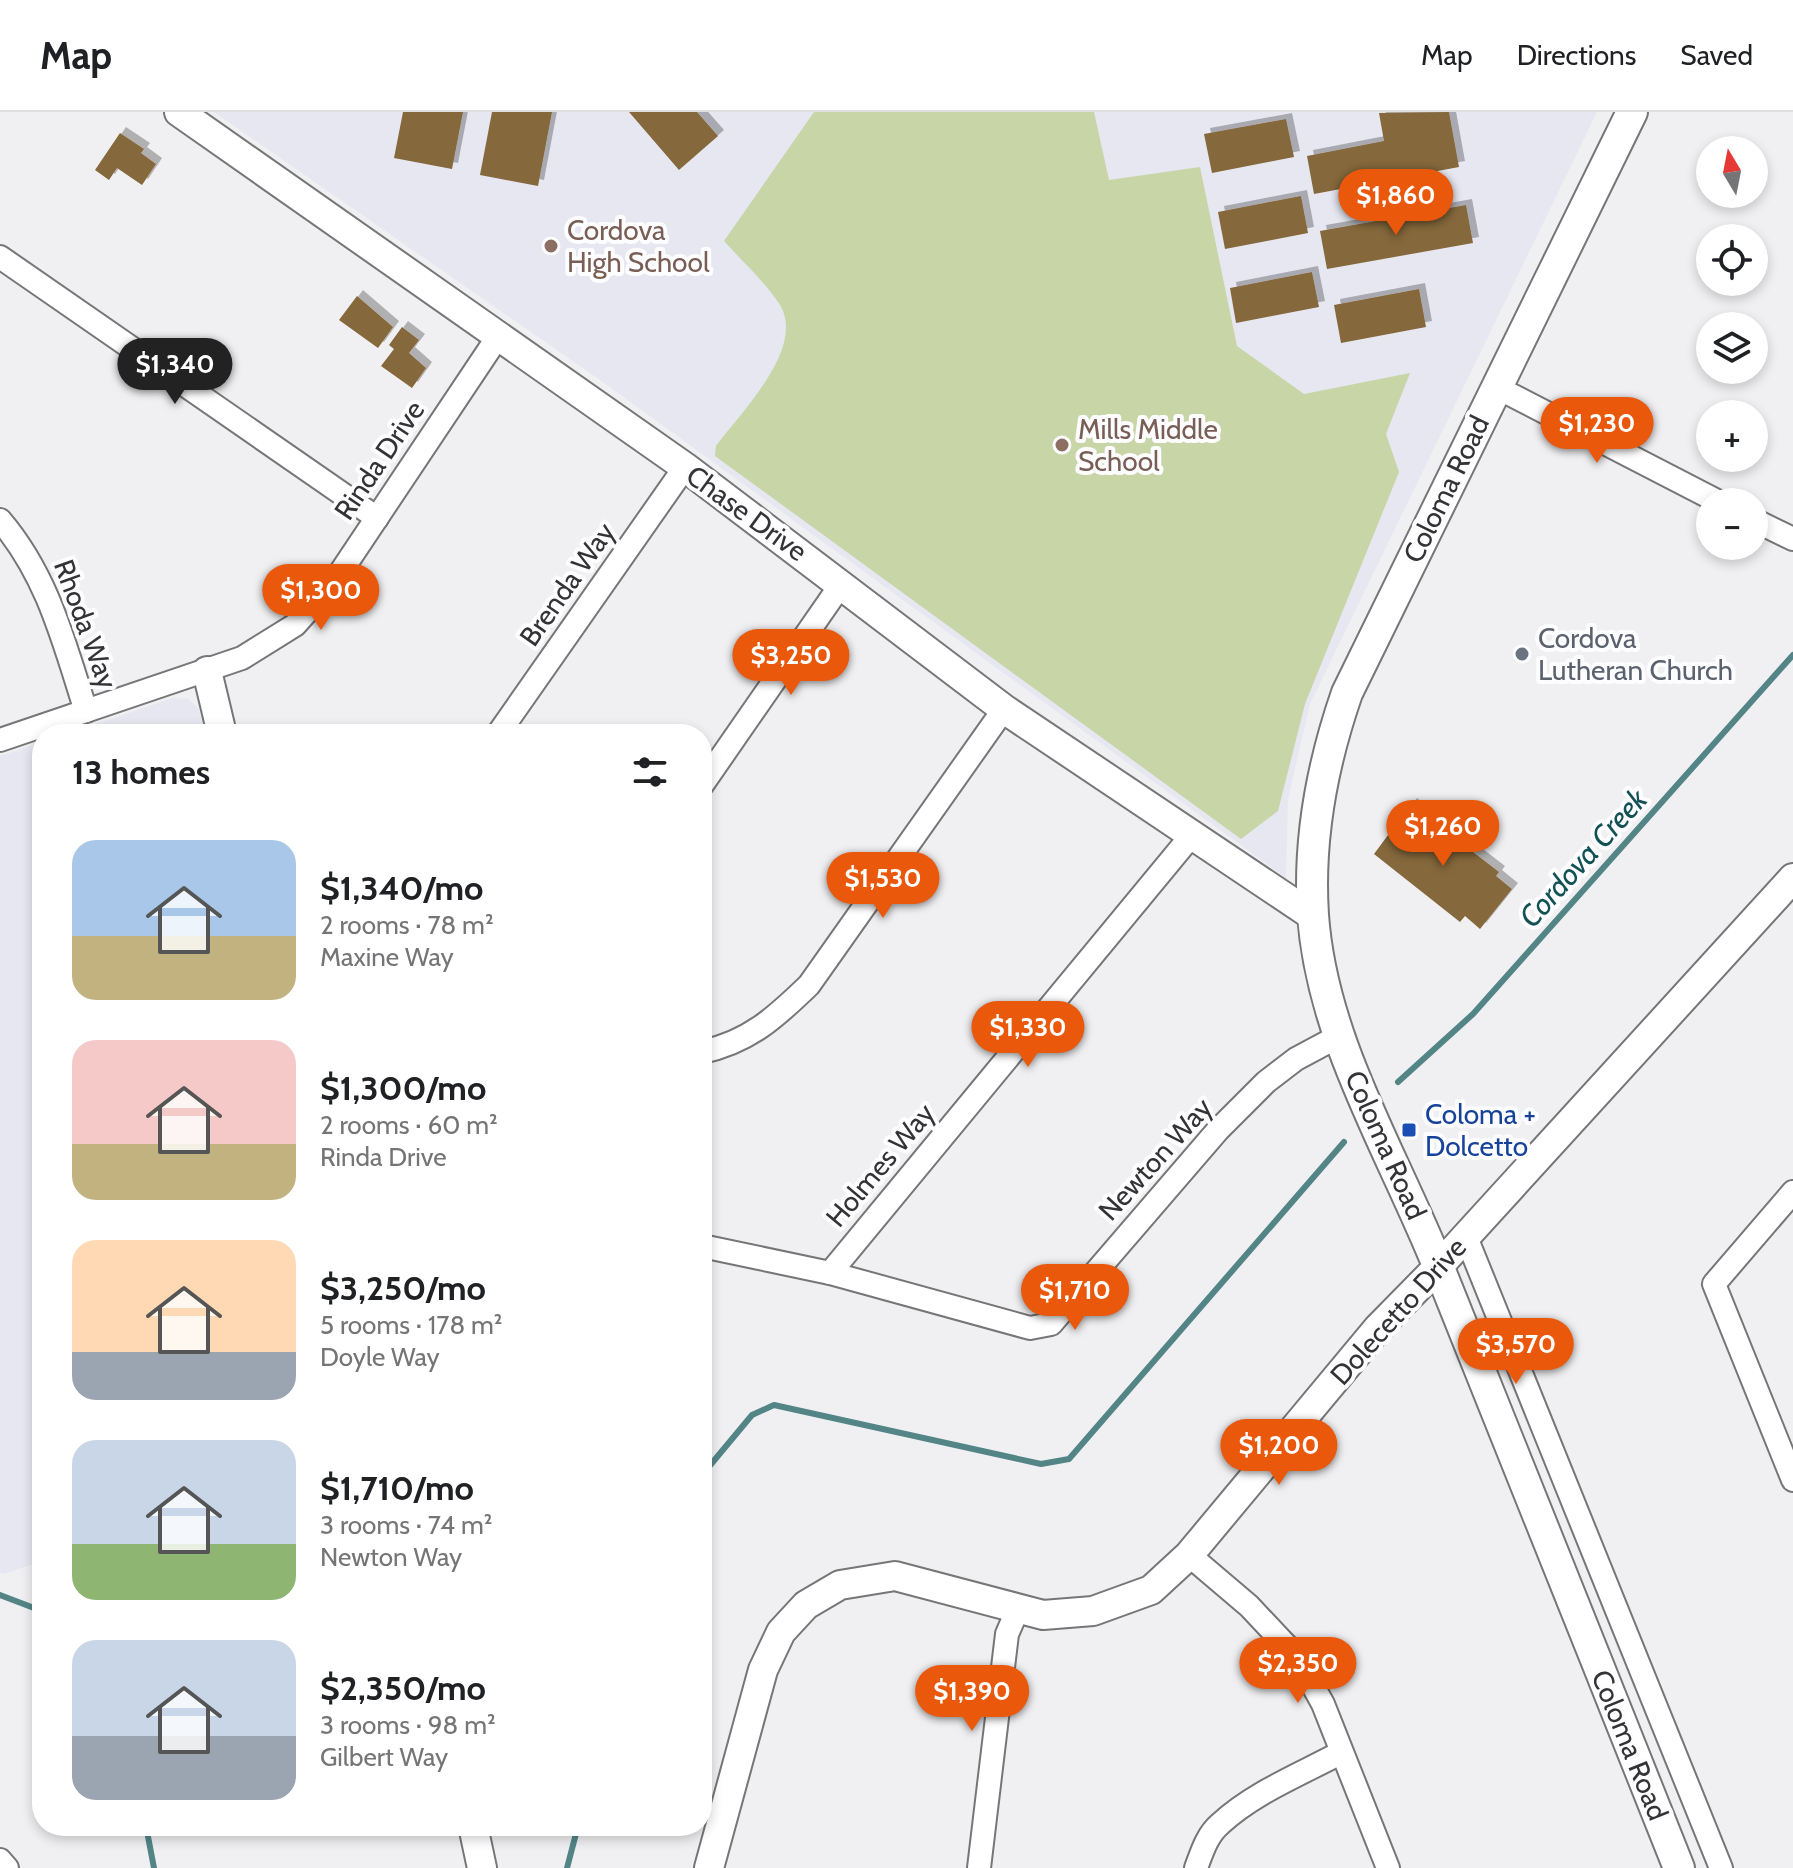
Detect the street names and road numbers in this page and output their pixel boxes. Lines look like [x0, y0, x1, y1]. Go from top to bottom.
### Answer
street label: Rinda Drive [327, 394, 431, 526]
street label: Coloma Road [1396, 410, 1496, 568]
street label: Chase Drive [680, 458, 814, 568]
street label: Brenda Way [512, 516, 622, 652]
street label: Rhoda Way [47, 555, 125, 693]
street label: Coloma Road [1338, 1065, 1434, 1225]
street label: Newton Way [1091, 1091, 1219, 1227]
street label: Holmes Way [819, 1096, 941, 1234]
street label: Dolecetto Drive [1323, 1230, 1473, 1392]
street label: Coloma Road [1584, 1665, 1676, 1825]

